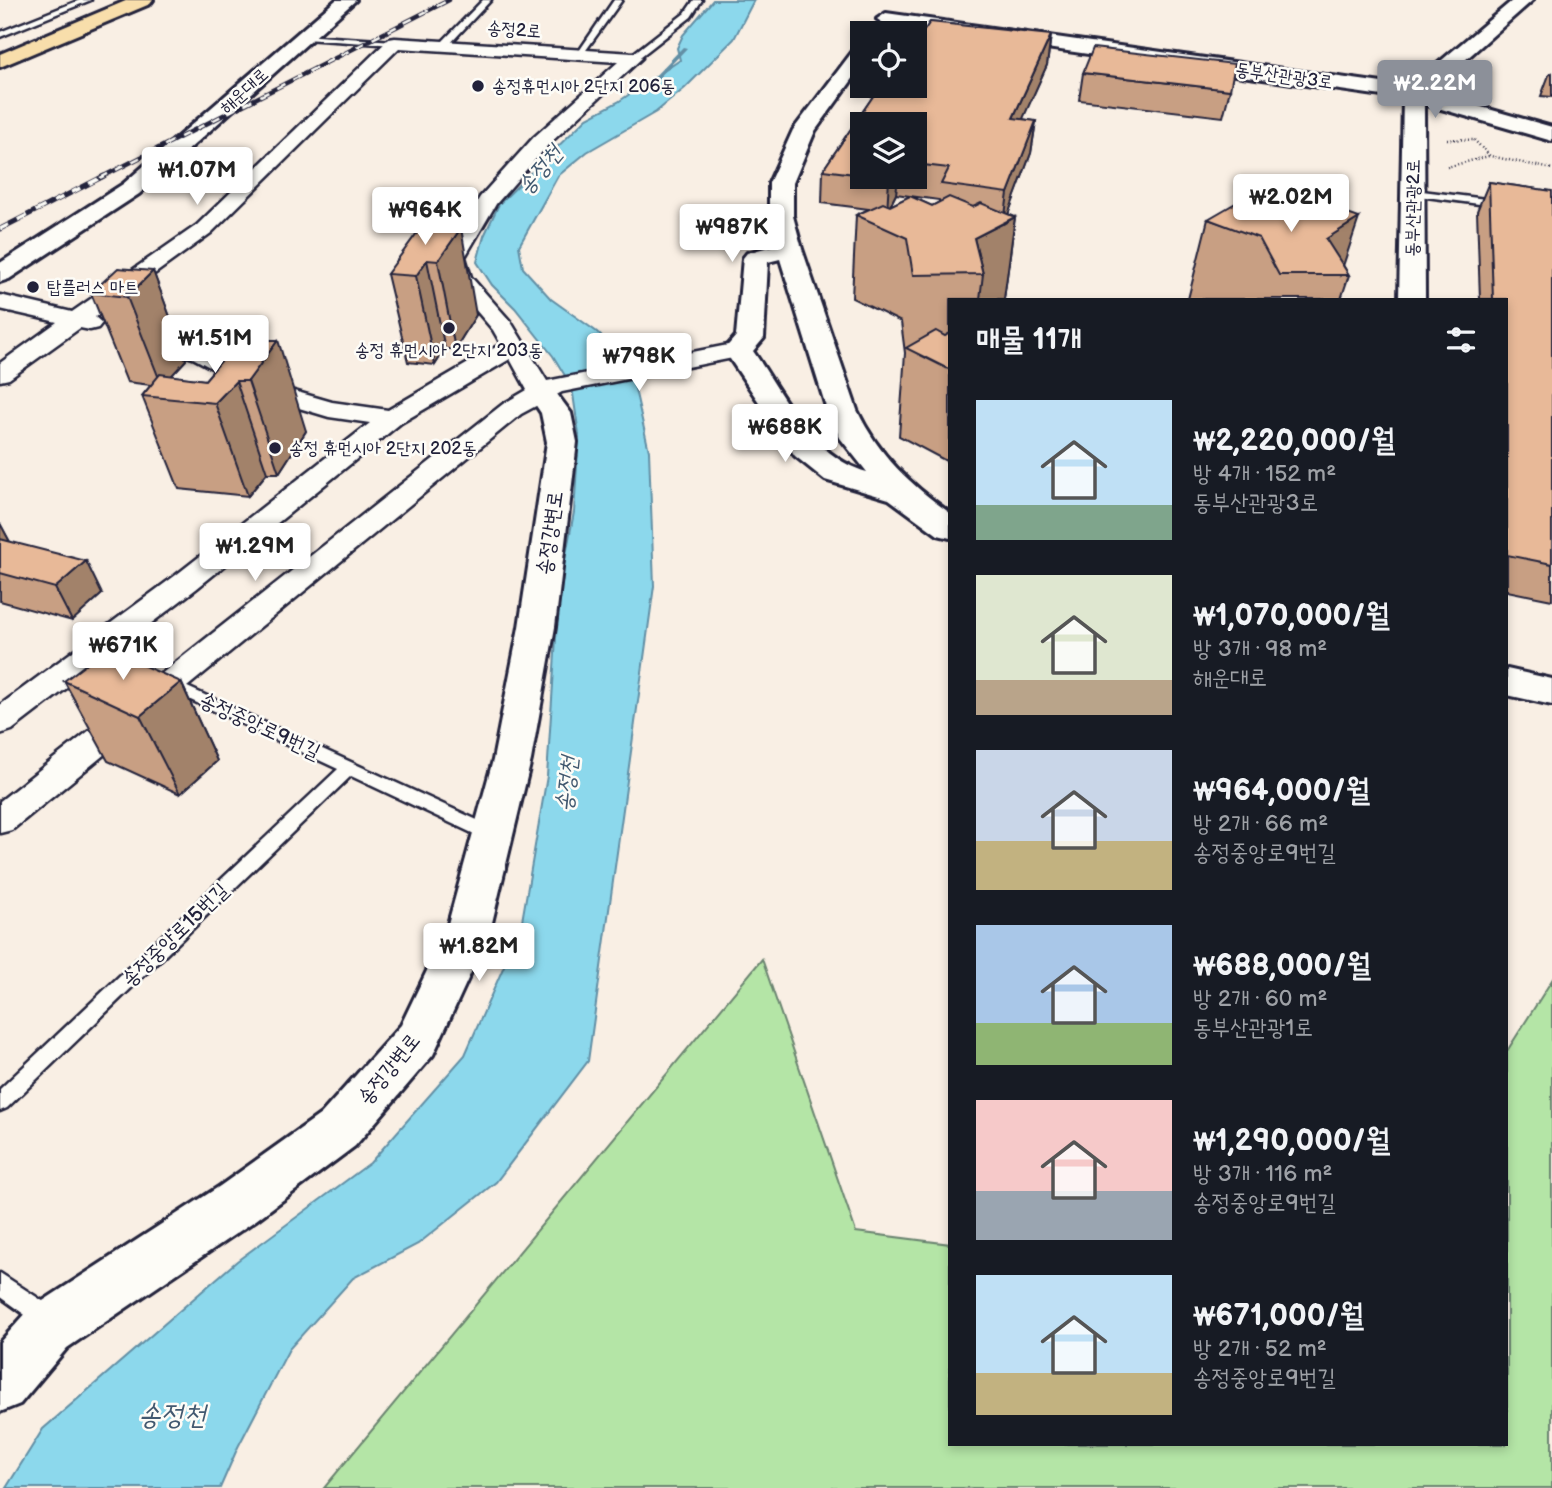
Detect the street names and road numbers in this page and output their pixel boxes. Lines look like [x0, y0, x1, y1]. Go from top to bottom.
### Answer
street label: 송정2로 [486, 18, 542, 42]
street label: 동부산관광3로 [1234, 59, 1334, 93]
street label: 해운대로 [215, 64, 273, 118]
street label: 동부산관광2로 [1402, 159, 1424, 257]
street label: 송정강변로 [532, 489, 568, 577]
street label: 송정중앙로9번길 [196, 687, 324, 765]
street label: 송정중앙로15번길 [117, 878, 234, 992]
street label: 송정강변로 [353, 1028, 425, 1110]

